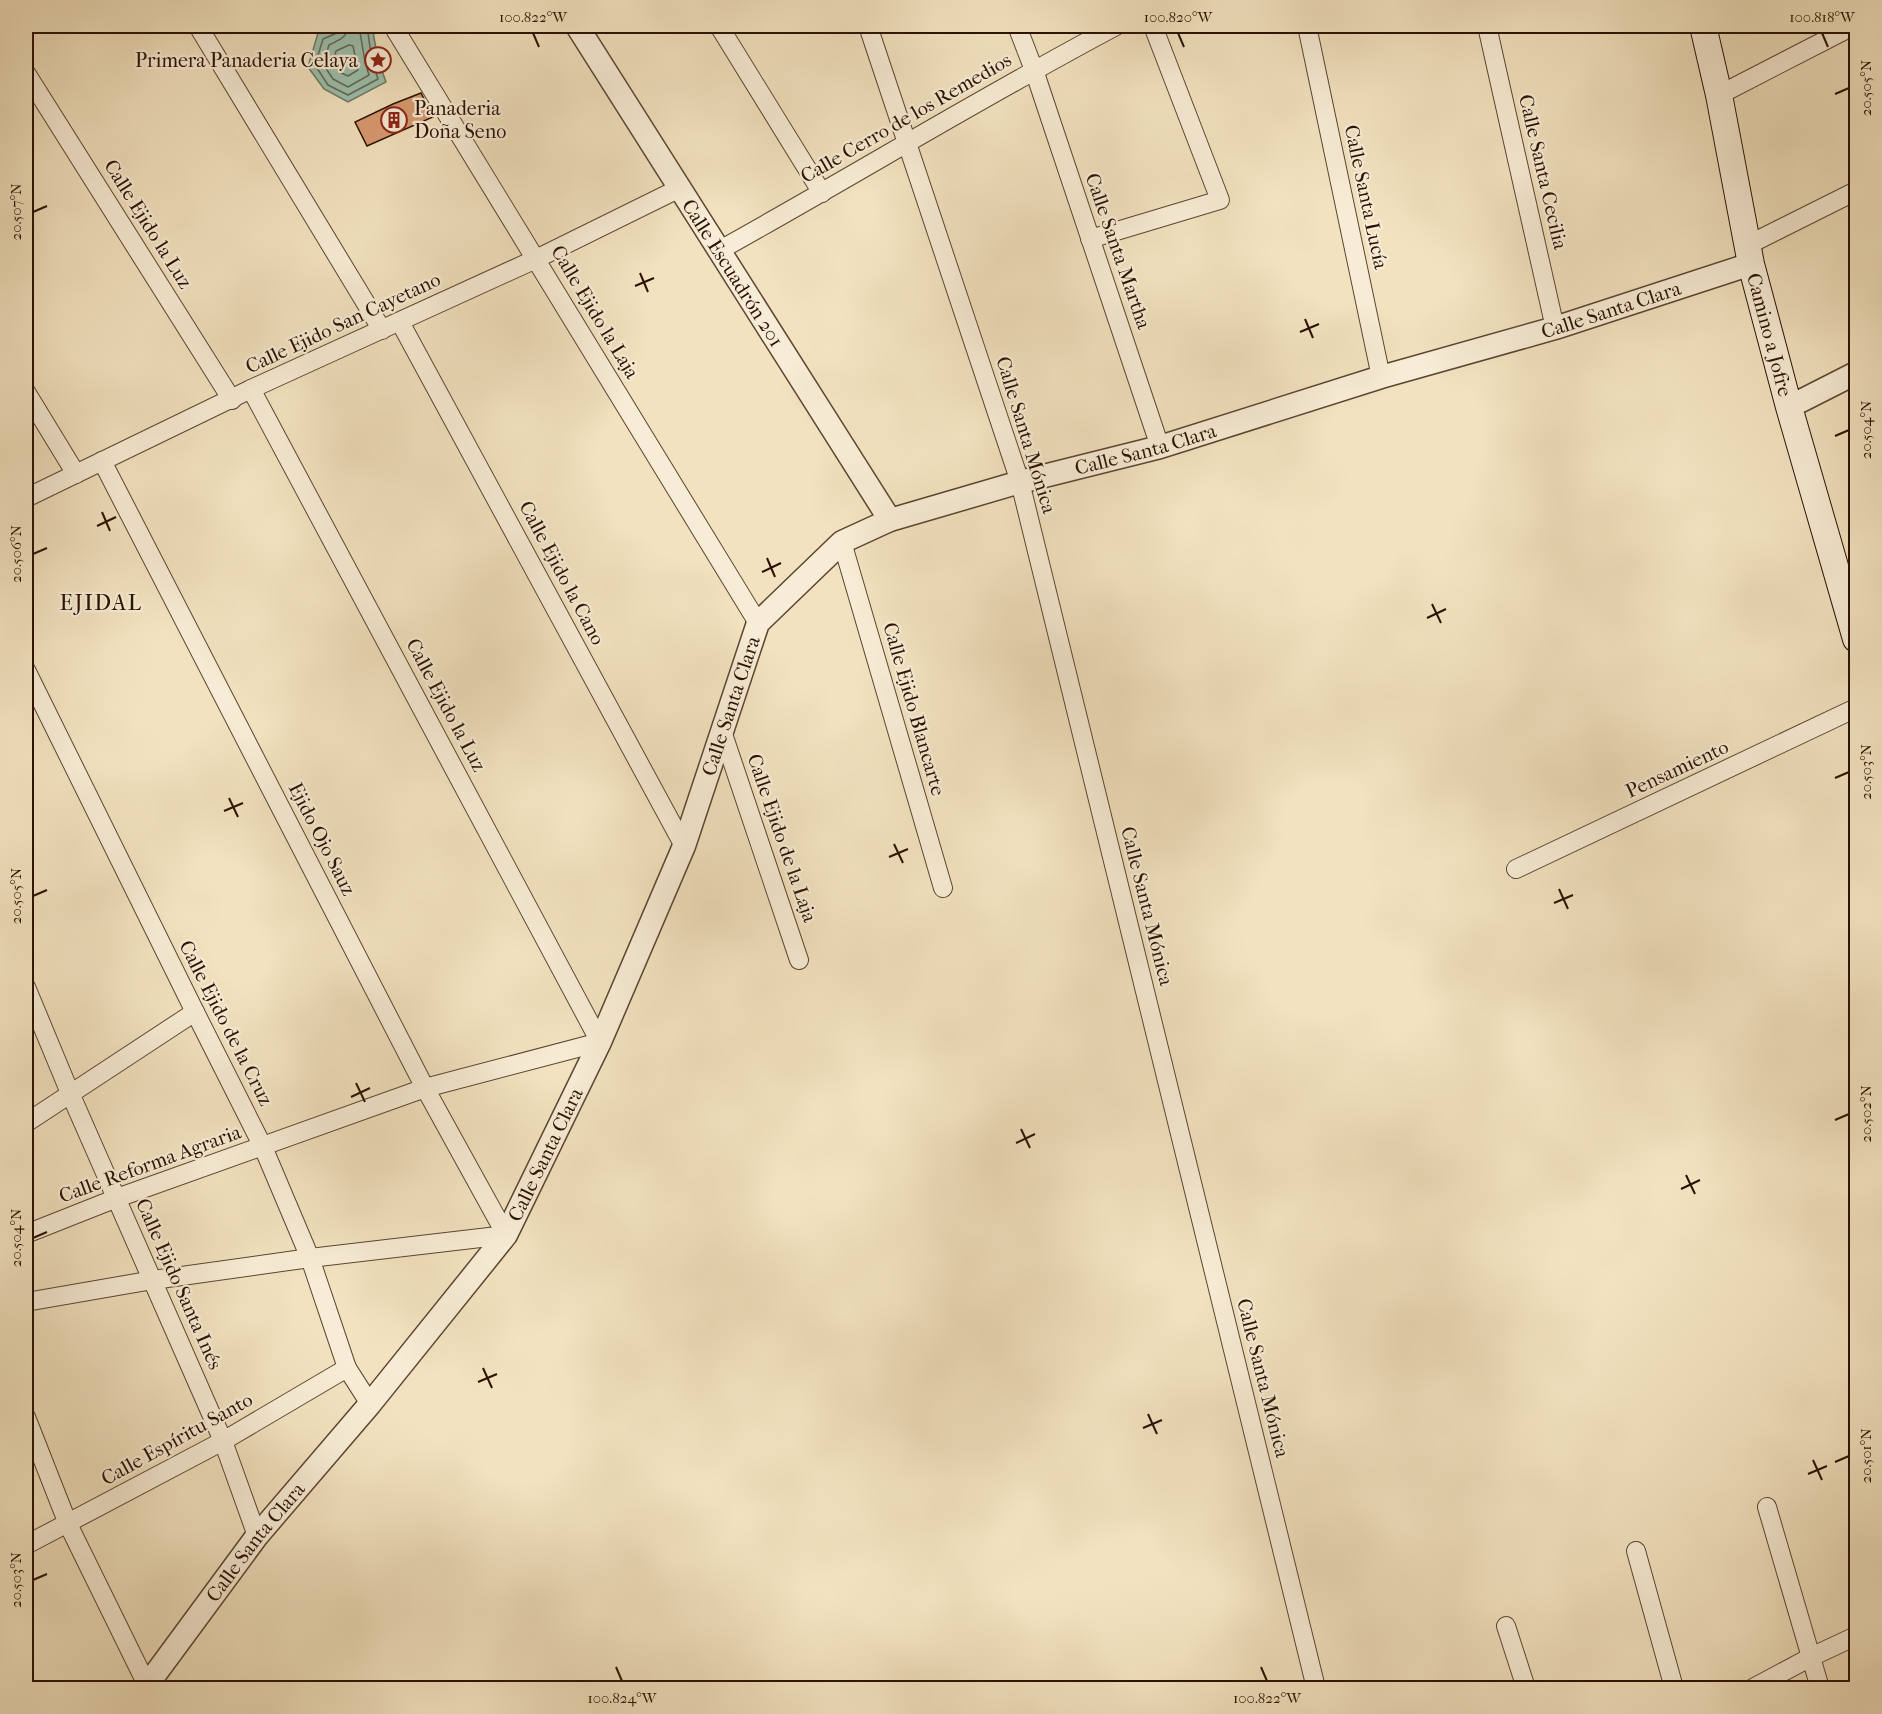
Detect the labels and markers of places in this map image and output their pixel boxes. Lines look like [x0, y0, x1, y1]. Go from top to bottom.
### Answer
place icon: Primera Panaderia Celaya [363, 45, 393, 75]
place label: Primera Panaderia Celaya [135, 49, 359, 72]
place label: Panaderia Doña Seno [414, 97, 506, 143]
building icon: Panaderia Doña Seno [379, 105, 409, 135]

